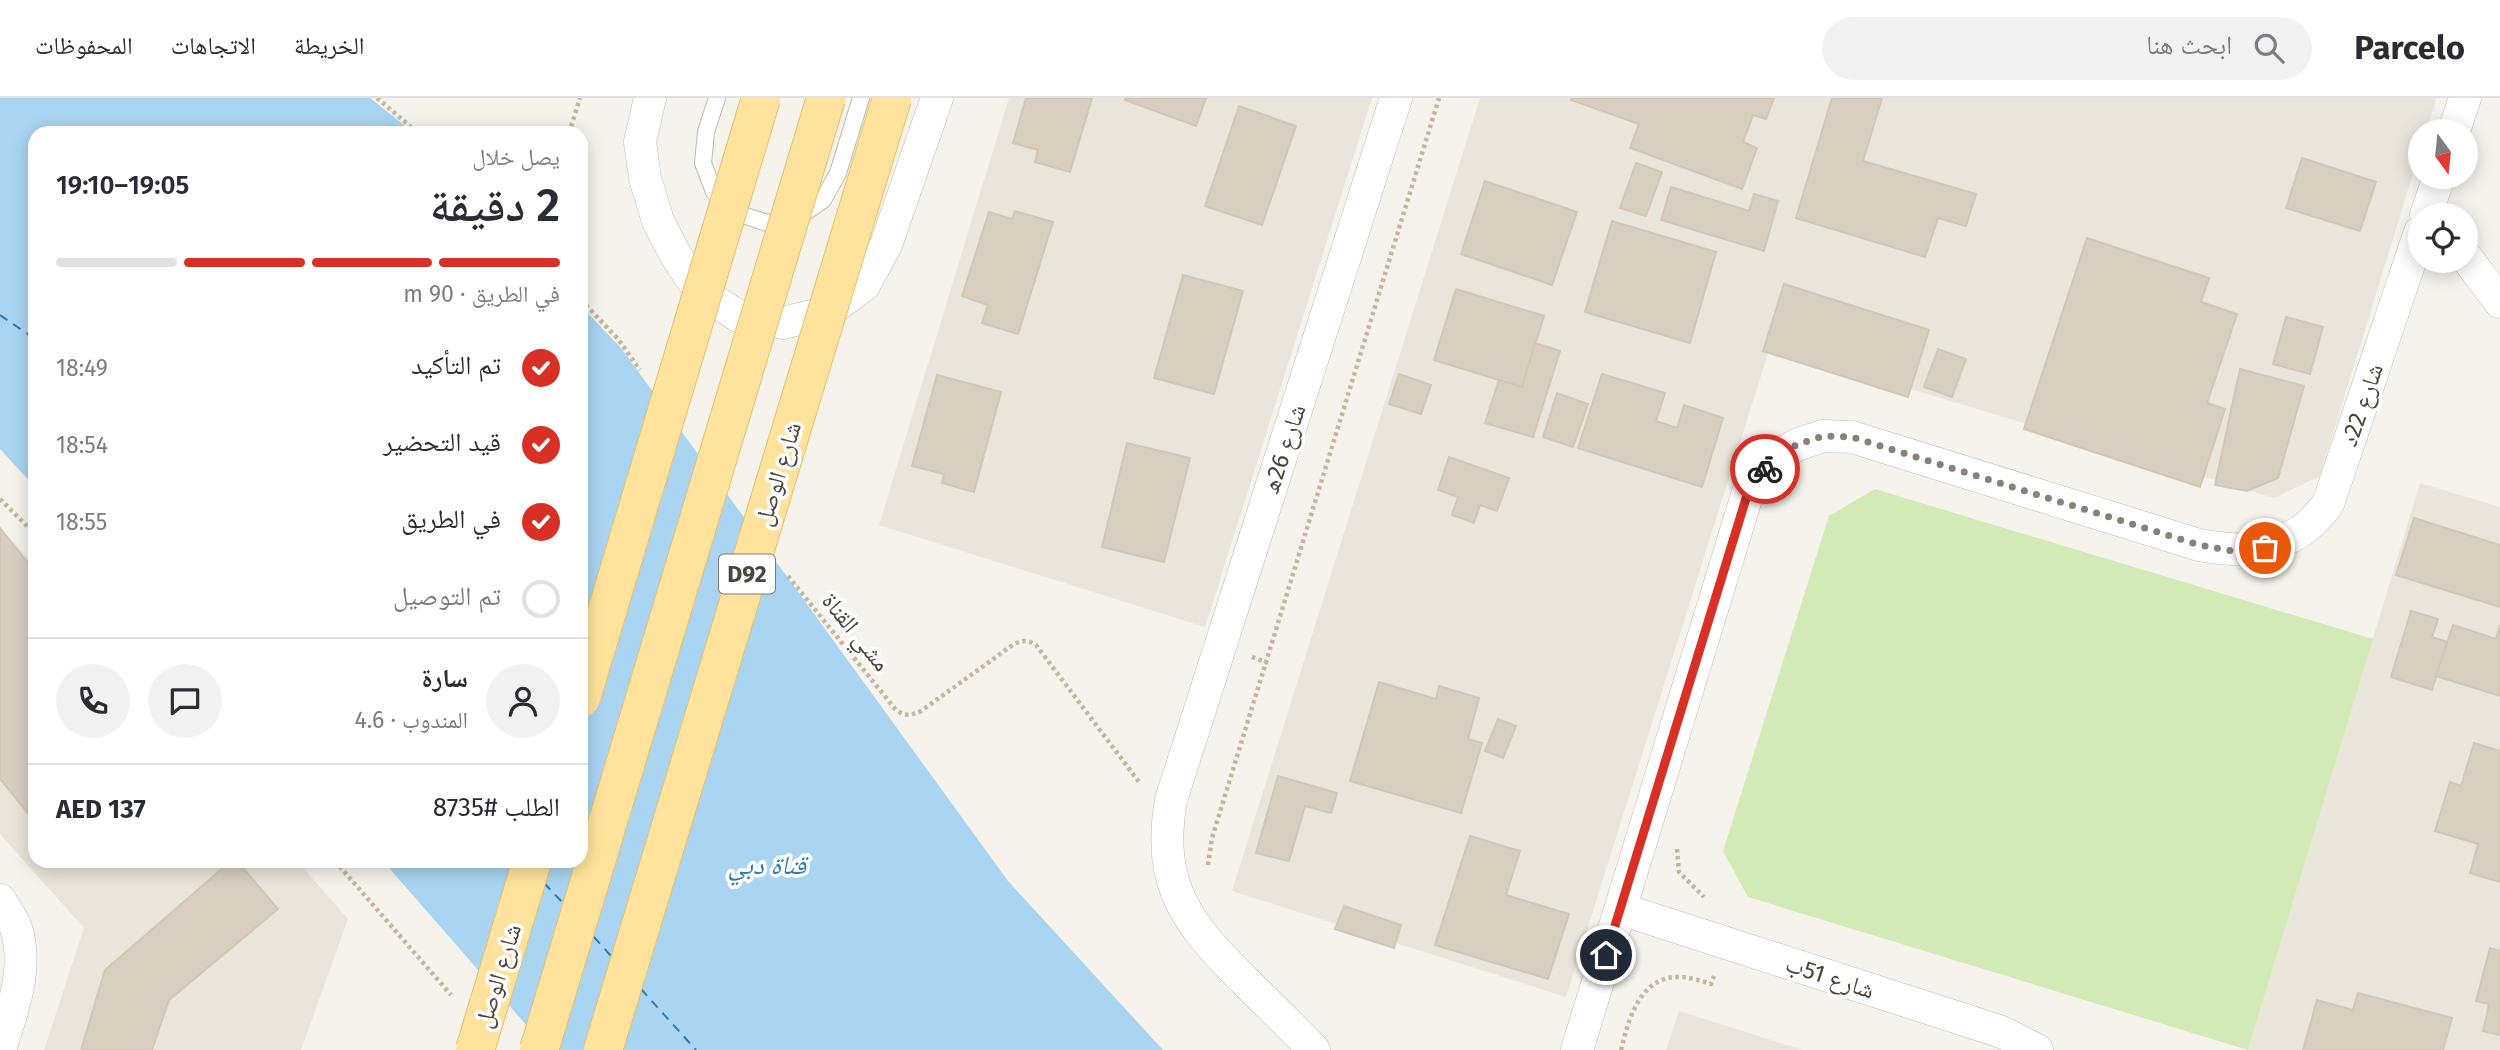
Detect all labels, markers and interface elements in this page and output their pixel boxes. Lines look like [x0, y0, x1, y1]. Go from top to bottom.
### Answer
search box [1822, 17, 2312, 80]
text: Parcelo [2354, 28, 2465, 68]
icon: search [2250, 29, 2288, 67]
text: ابحث هنا [2146, 30, 2232, 61]
text: المحفوظات [35, 32, 133, 60]
text: الاتجاهات [171, 32, 256, 60]
text: الخريطة [294, 32, 365, 60]
north arrow [2408, 119, 2478, 189]
map controls [2408, 119, 2478, 273]
text: يصل خلال [472, 143, 560, 171]
text: 19:05–19:10 [56, 170, 189, 201]
text: 2 دقيقة [430, 178, 560, 233]
button: locate [2408, 203, 2478, 273]
text: في الطريق · 90 m [403, 280, 560, 308]
icon: check [522, 349, 560, 387]
text: تم التأكيد [411, 350, 501, 381]
text: 18:49 [56, 354, 108, 382]
street label: شارع 22د [2335, 360, 2390, 450]
street label: شارع 26ه [1256, 401, 1312, 497]
street label: شارع الوصل [749, 419, 808, 530]
icon: check [522, 426, 560, 464]
text: قيد التحضير [383, 427, 501, 458]
text: 18:54 [56, 431, 108, 459]
courier [1730, 434, 1800, 504]
icon: bike [1746, 450, 1784, 488]
icon: check [522, 503, 560, 541]
text: في الطريق [401, 504, 501, 535]
text: 18:55 [56, 508, 107, 536]
pin [2235, 518, 2295, 578]
icon: bag [2246, 529, 2284, 567]
road number: D92 [719, 554, 775, 594]
text: تم التوصيل [393, 581, 501, 612]
street label: مشي القناة [812, 587, 896, 680]
text: سارة [421, 663, 468, 694]
button: phone [56, 664, 130, 738]
button: chat [148, 664, 222, 738]
button: person [486, 664, 560, 738]
text: المندوب · 4.6 [355, 706, 468, 734]
text: الطلب #8735 [433, 792, 560, 823]
text: AED 137 [56, 794, 146, 825]
water label: قناة دبي [728, 850, 809, 886]
street label: شارع الوصل [469, 921, 528, 1032]
pin [1576, 925, 1636, 985]
icon: home [1587, 936, 1625, 974]
street label: شارع 51ب [1782, 950, 1878, 1005]

